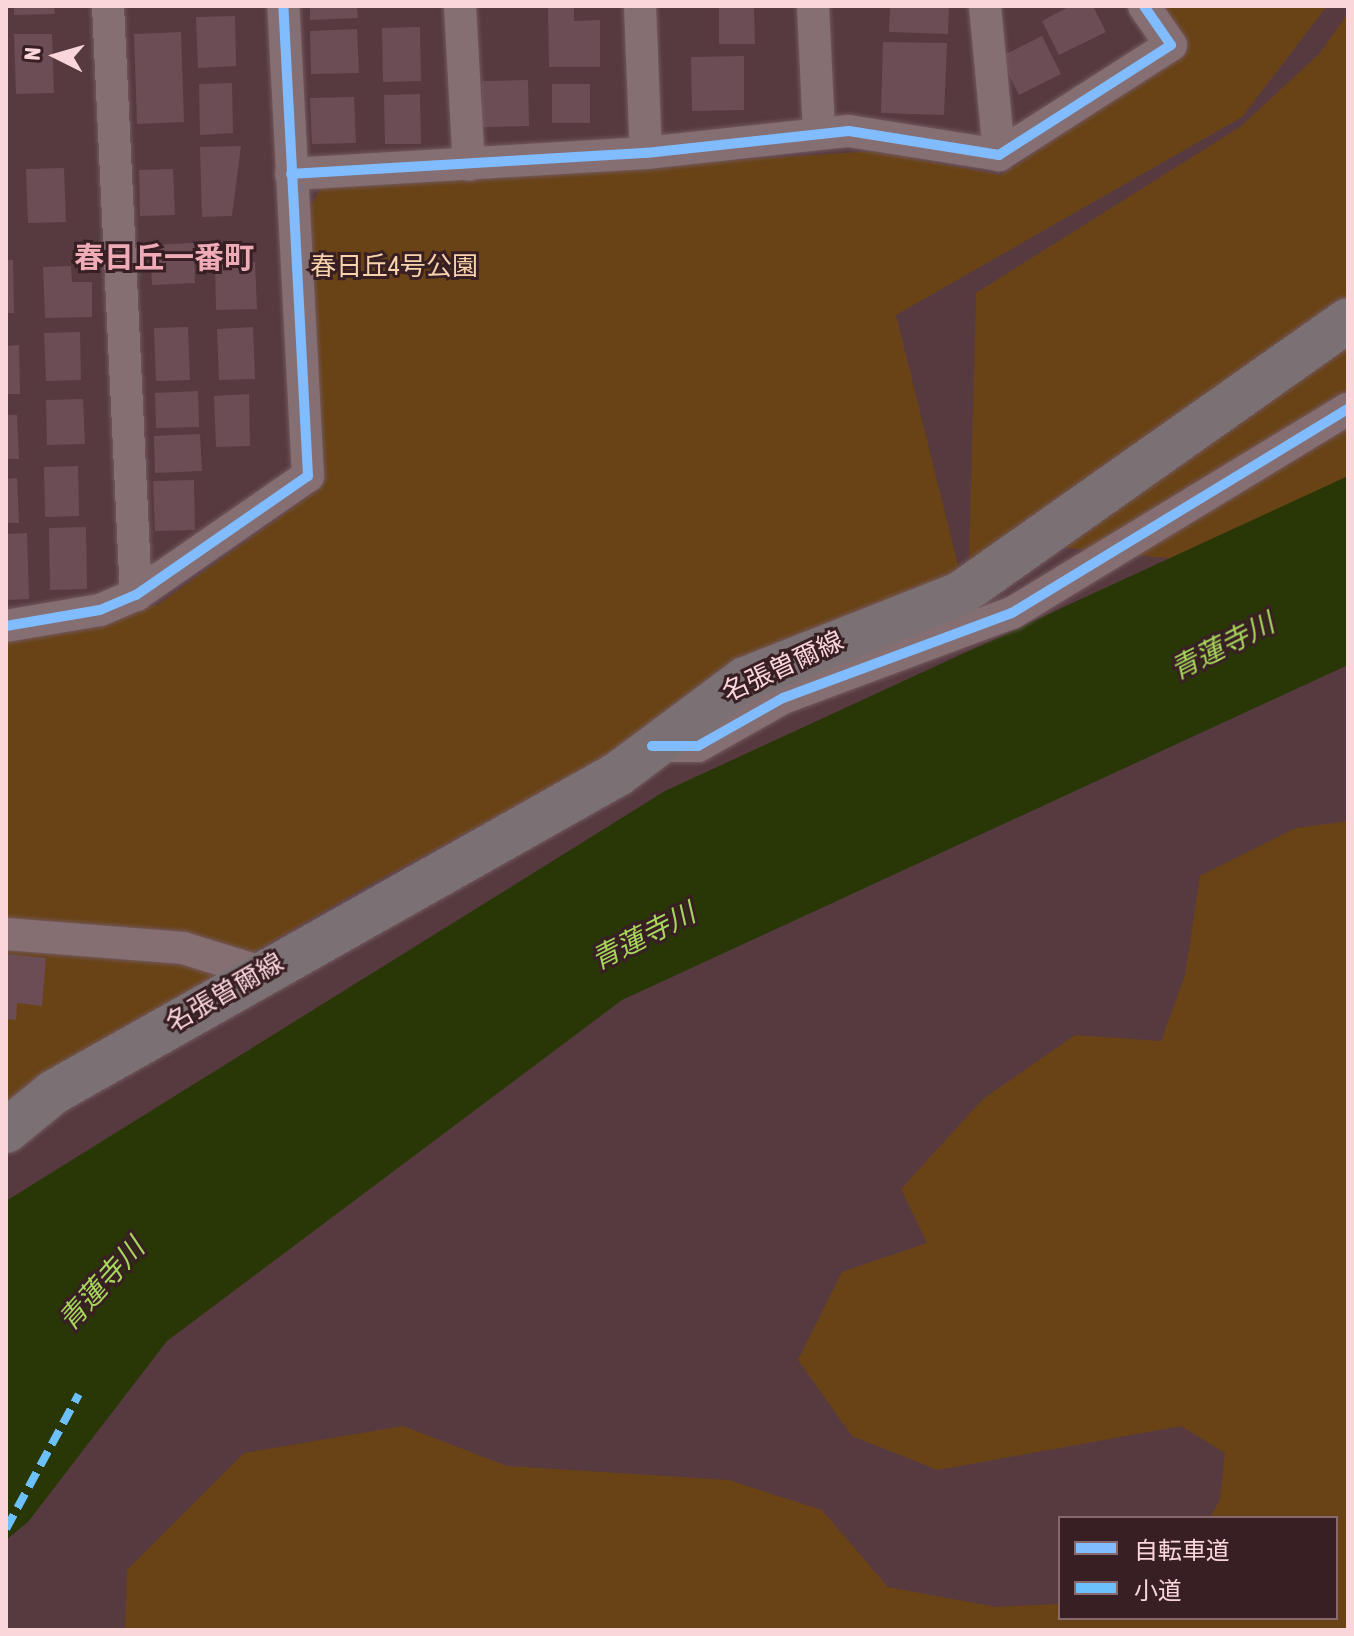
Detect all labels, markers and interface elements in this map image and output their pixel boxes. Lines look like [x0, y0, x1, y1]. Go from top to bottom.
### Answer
north arrow [16, 16, 96, 96]
text: N [19, 46, 46, 62]
district label: 春日丘一番町 [74, 239, 254, 275]
park label: 春日丘4号公園 [310, 251, 478, 283]
water label: 青蓮寺川 [1164, 606, 1280, 686]
street label: 名張曽爾線 [717, 625, 849, 709]
water label: 青蓮寺川 [585, 896, 701, 976]
street label: 名張曽爾線 [161, 947, 289, 1039]
water label: 青蓮寺川 [51, 1231, 151, 1337]
legend [1058, 1516, 1338, 1620]
text: 自転車道 [1134, 1537, 1230, 1564]
text: 小道 [1134, 1577, 1182, 1604]

